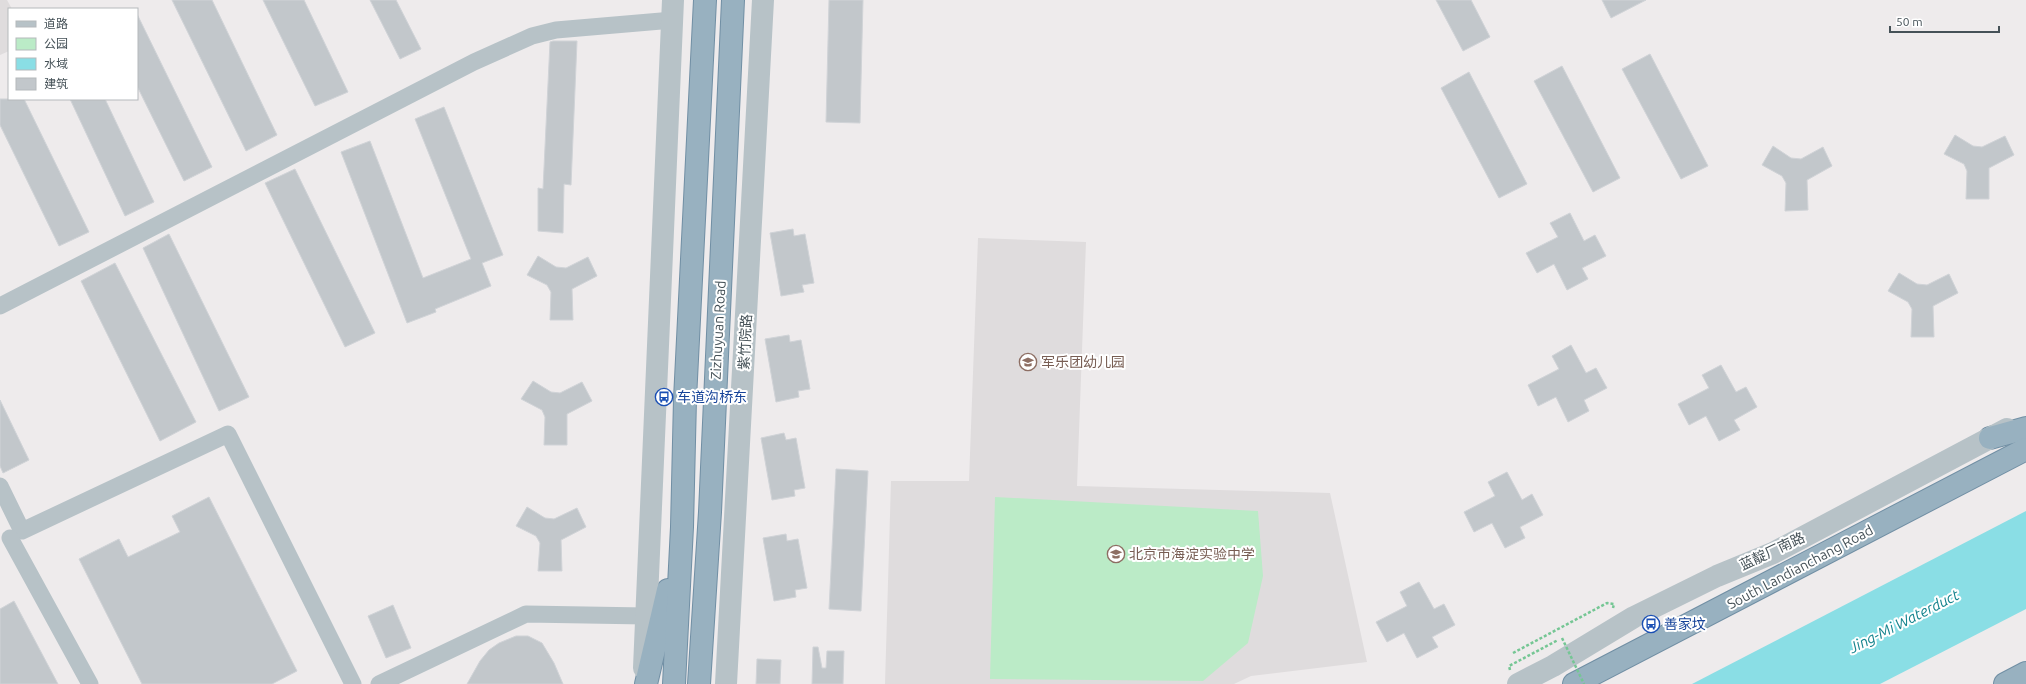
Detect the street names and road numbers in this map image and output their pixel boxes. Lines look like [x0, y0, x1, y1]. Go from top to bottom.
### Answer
street label: Zizhuyuan Road [707, 280, 729, 380]
street label: 紫竹院路 [736, 314, 754, 370]
street label: South Landianchang Road [1724, 522, 1876, 612]
street label: 蓝靛厂南路 [1737, 529, 1807, 573]

